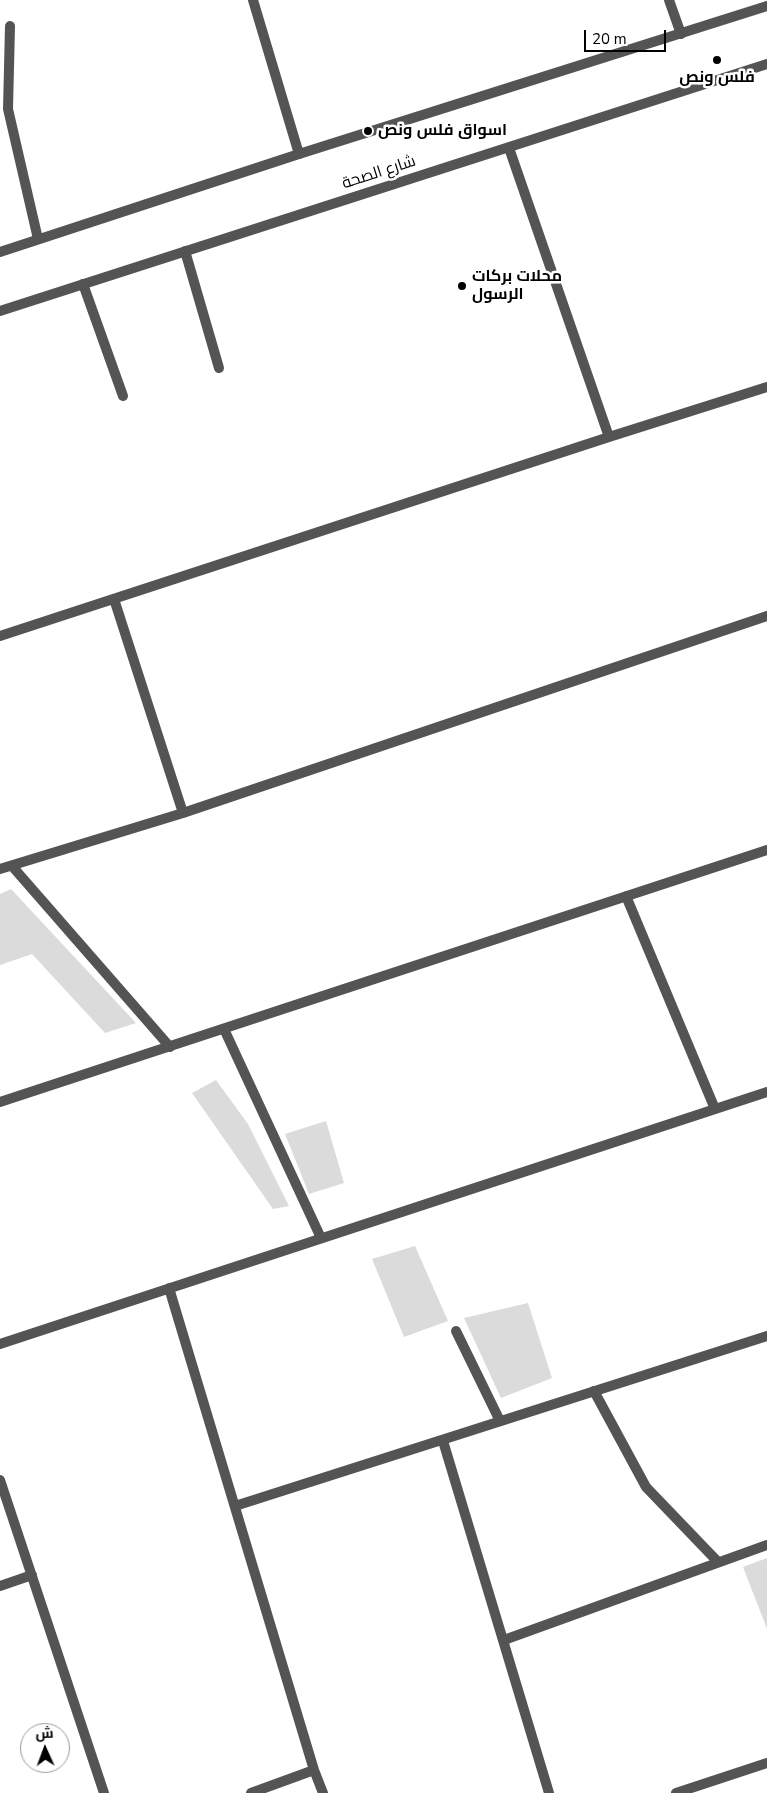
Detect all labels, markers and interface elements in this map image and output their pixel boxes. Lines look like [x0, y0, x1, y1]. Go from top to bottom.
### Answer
scale bar [587, 20, 670, 52]
text: 20 m [592, 29, 627, 49]
marker: فلس ونص [711, 54, 723, 66]
place label: فلس ونص [679, 68, 755, 88]
place label: اسواق فلس ونص [378, 121, 507, 141]
marker: اسواق فلس ونص [362, 125, 374, 137]
street label: شارع الصحة [340, 152, 418, 194]
place label: محلات بركات الرسول [472, 267, 562, 305]
marker: محلات بركات الرسول [456, 280, 468, 292]
north arrow [20, 1723, 70, 1773]
text: ش [35, 1724, 54, 1743]

